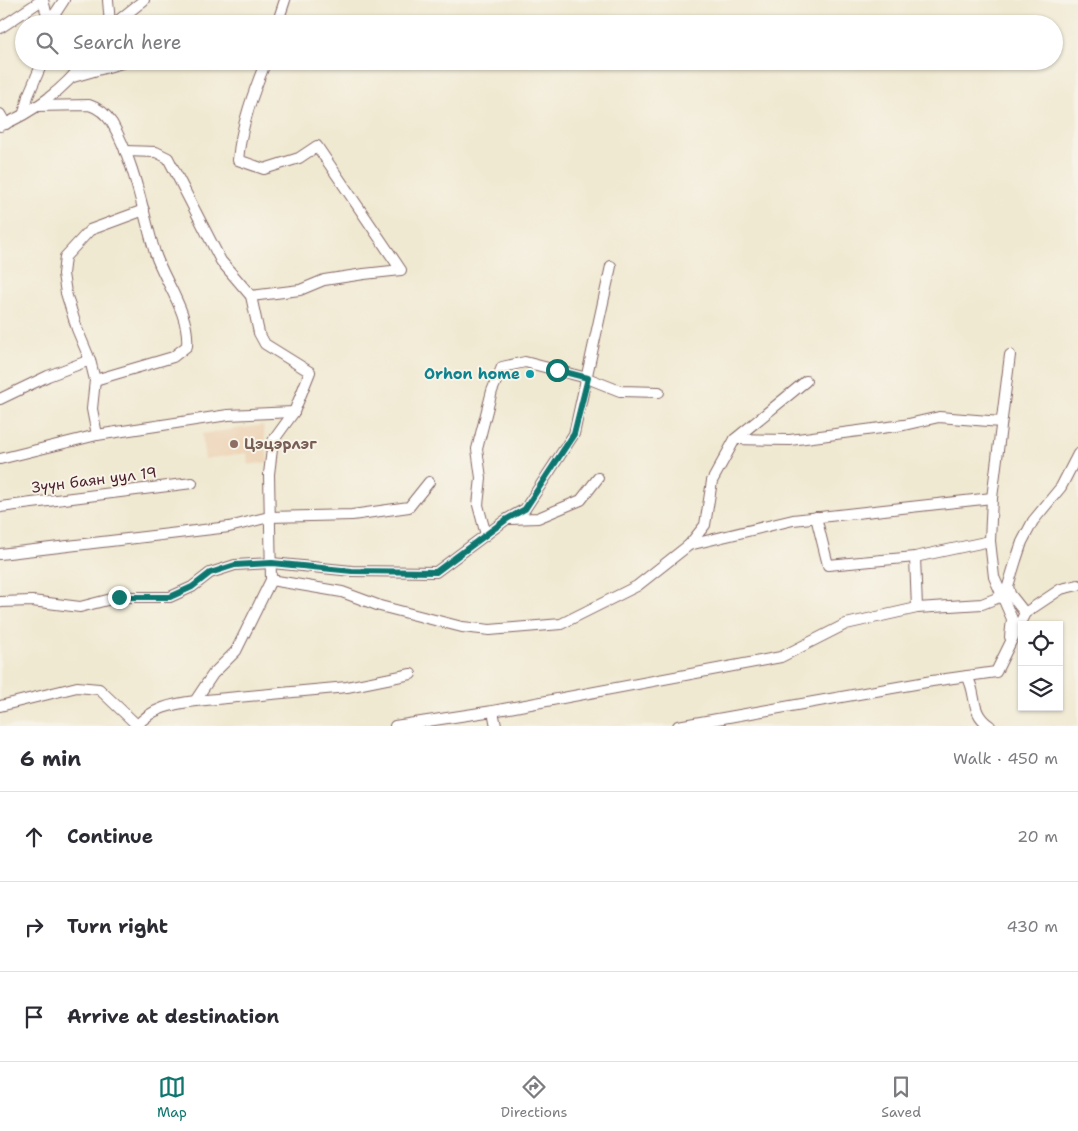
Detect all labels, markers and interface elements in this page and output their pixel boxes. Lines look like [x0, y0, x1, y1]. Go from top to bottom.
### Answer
search box [15, 15, 1063, 70]
icon: search [33, 29, 61, 57]
text: Search here [73, 30, 182, 55]
route start [546, 359, 569, 382]
place label: Orhon home [424, 364, 520, 384]
marker: Orhon home [524, 368, 536, 380]
place label: Цэцэрлэг [244, 434, 317, 454]
marker: Цэцэрлэг [228, 438, 240, 450]
street label: Зүүн баян уул 19 [30, 462, 158, 498]
route end [108, 586, 131, 609]
map controls [1018, 621, 1063, 711]
button: locate [1018, 621, 1063, 666]
button: layers [1018, 666, 1063, 711]
text: 6 min [20, 745, 81, 773]
text: Walk · 450 m [953, 748, 1058, 769]
icon: ahead [20, 823, 48, 851]
text: Continue [67, 824, 153, 849]
text: 20 m [1017, 826, 1058, 847]
icon: right [20, 913, 48, 941]
text: Turn right [67, 914, 168, 939]
text: 430 m [1007, 916, 1058, 937]
icon: arrive [20, 1003, 48, 1031]
text: Arrive at destination [67, 1004, 279, 1029]
tab: Map [157, 1073, 187, 1121]
tab: Directions [501, 1073, 567, 1121]
tab: Saved [881, 1073, 921, 1121]

